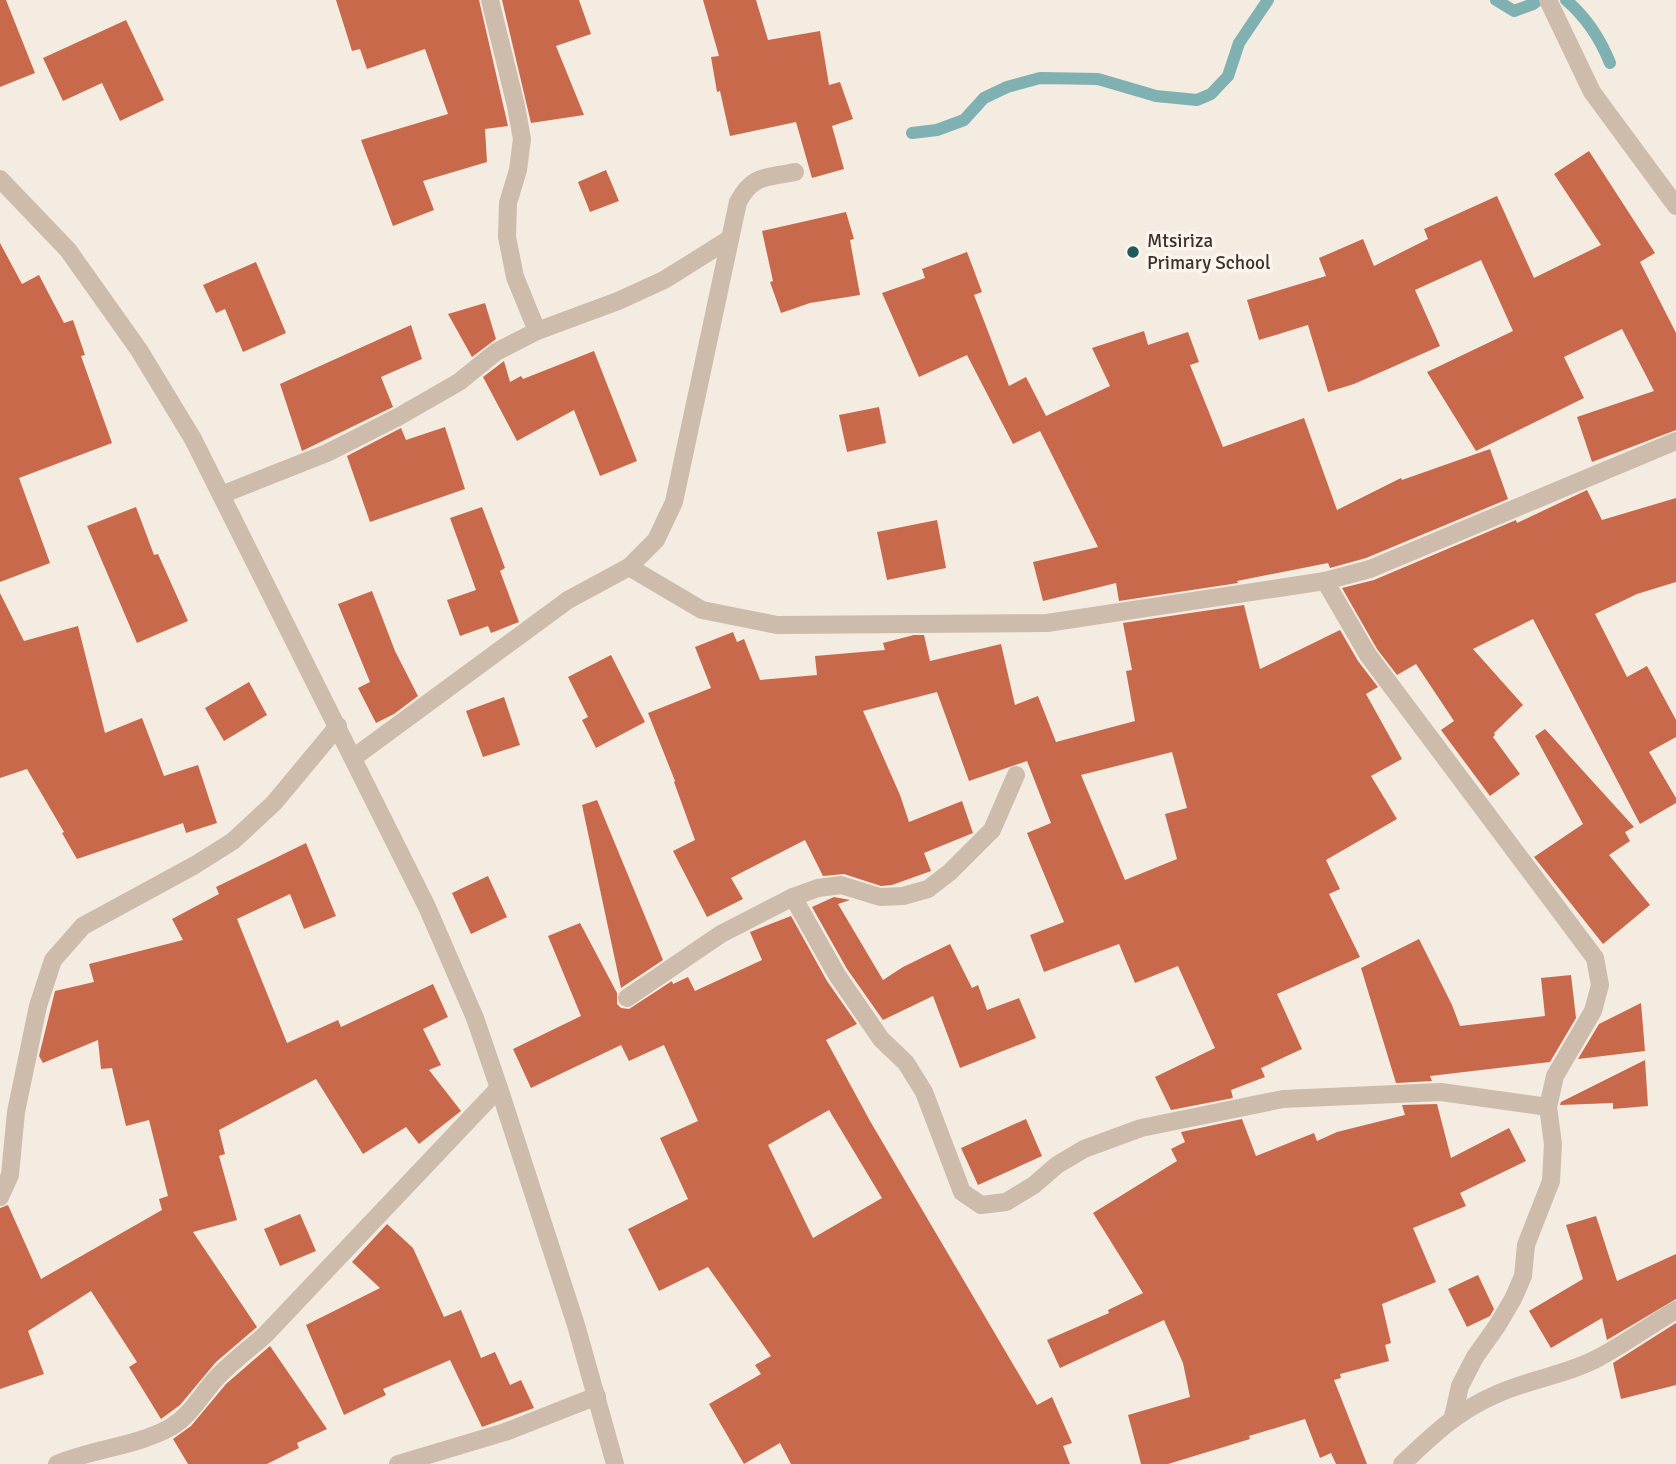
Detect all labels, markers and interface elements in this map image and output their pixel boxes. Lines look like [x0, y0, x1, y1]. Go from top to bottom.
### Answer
place label: Mtsiriza Primary School [1147, 229, 1270, 275]
marker: Mtsiriza Primary School [1125, 244, 1141, 260]

